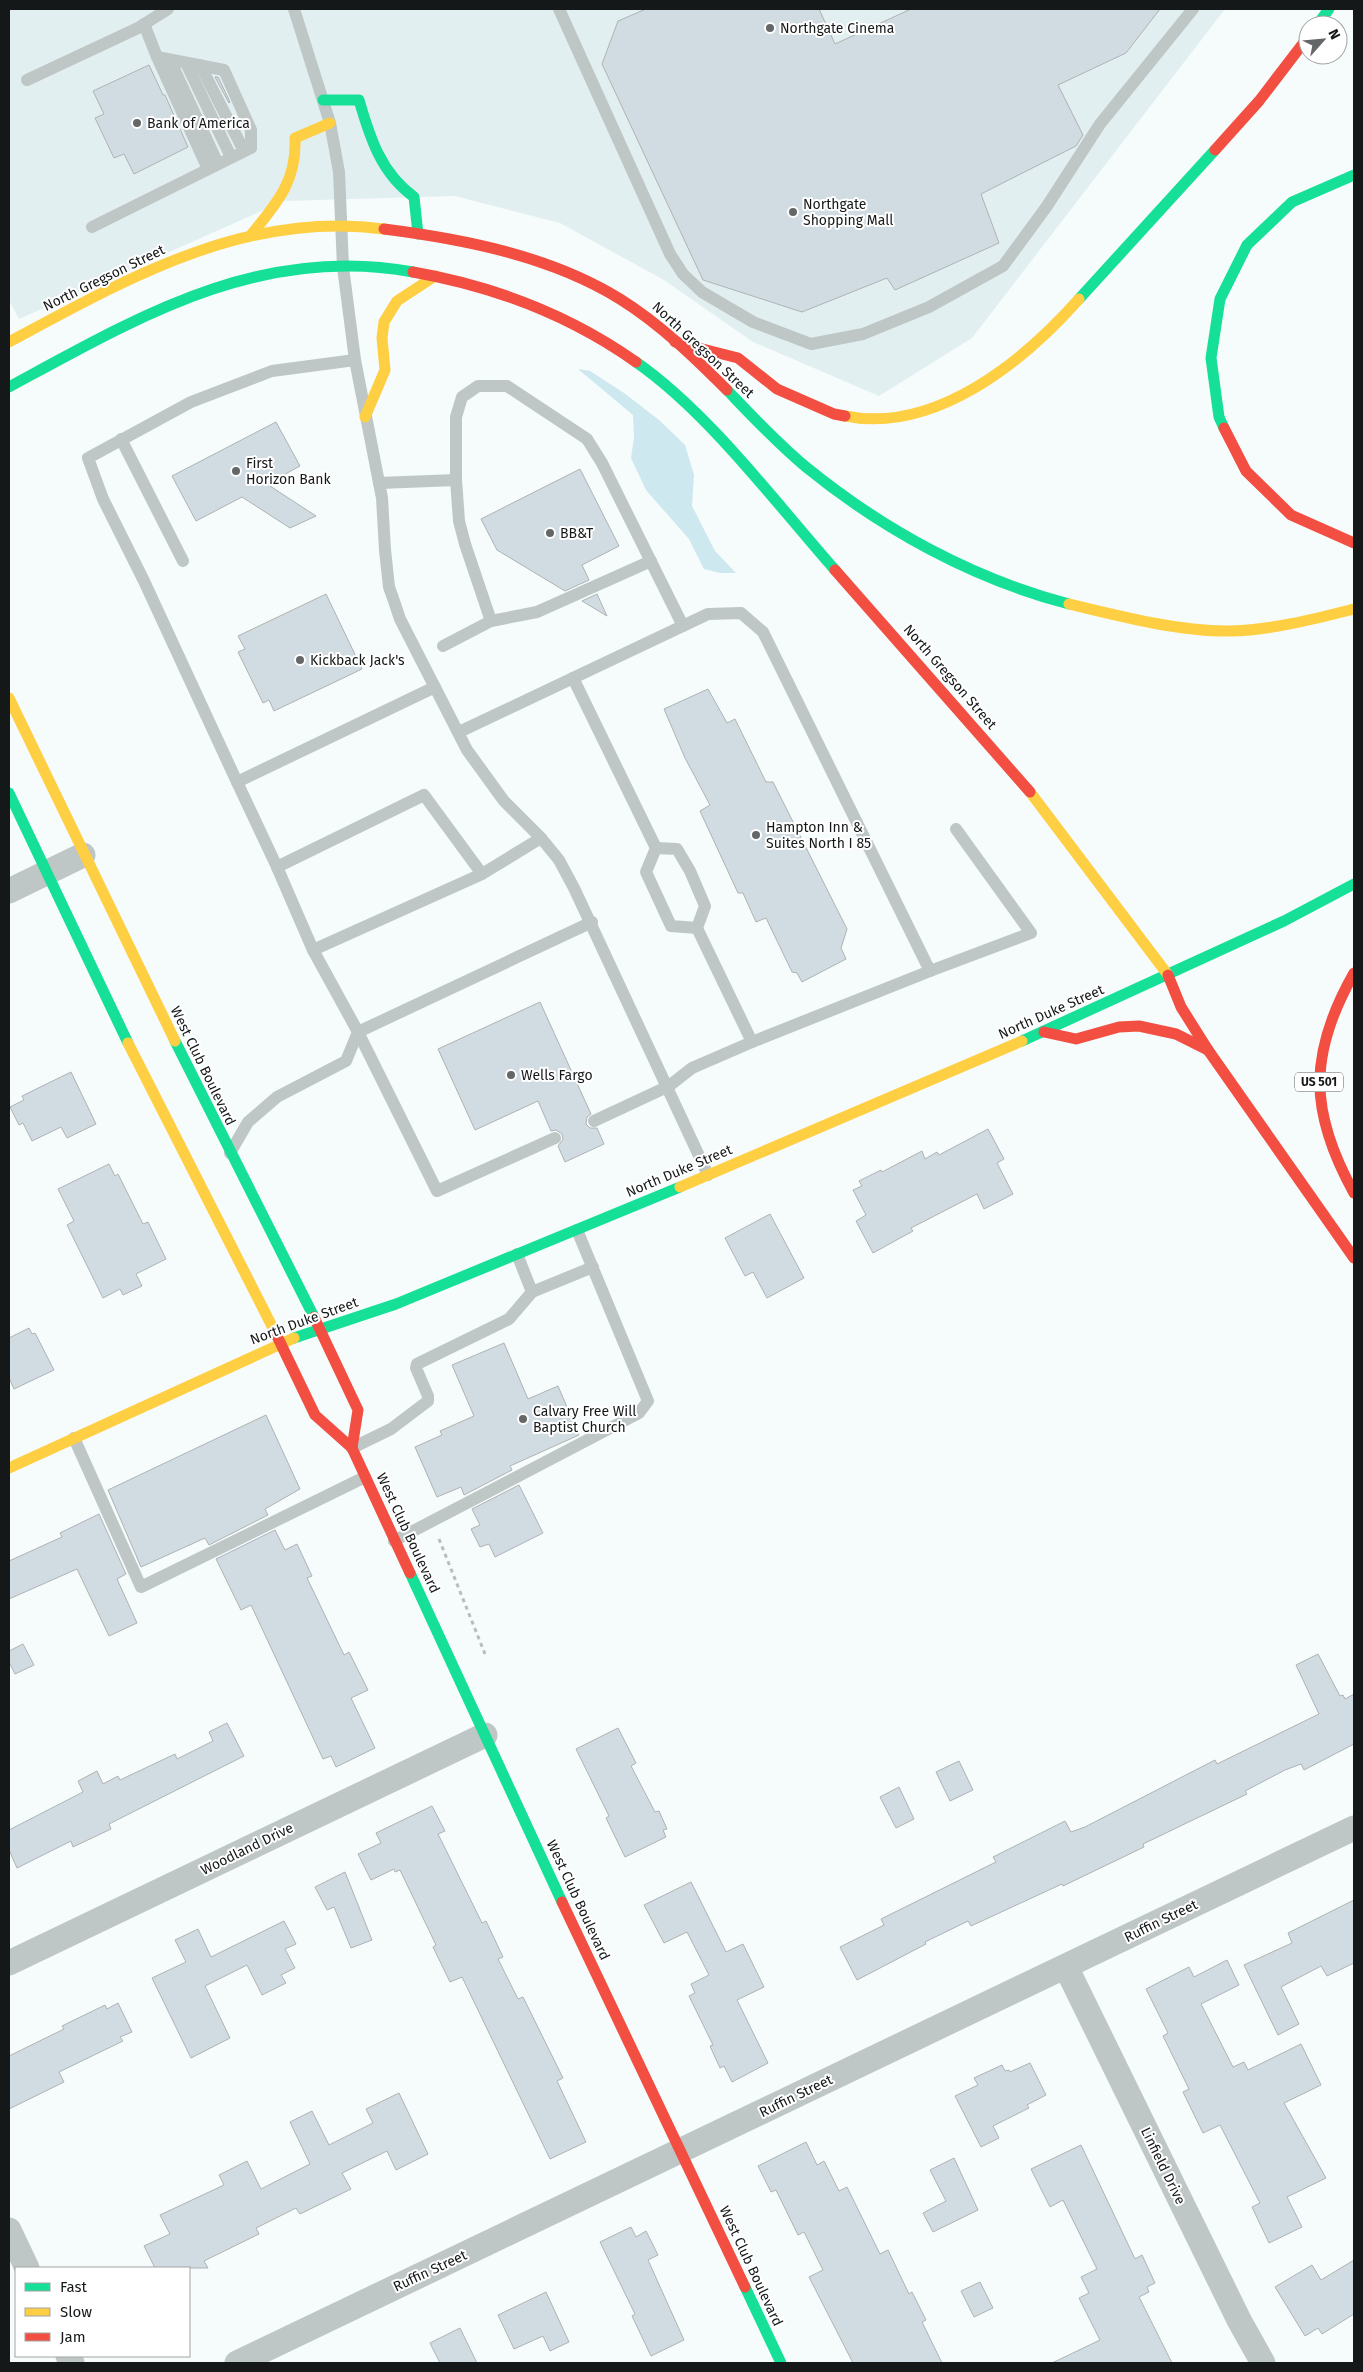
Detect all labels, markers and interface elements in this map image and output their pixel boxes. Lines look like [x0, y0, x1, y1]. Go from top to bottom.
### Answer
north arrow [1298, 15, 1348, 65]
place label: Northgate Cinema [780, 20, 894, 37]
marker: Northgate Cinema [764, 22, 776, 34]
text: N [1324, 26, 1344, 42]
place label: Bank of America [147, 115, 250, 132]
marker: Bank of America [131, 117, 143, 129]
place label: Northgate Shopping Mall [803, 196, 893, 229]
marker: Northgate Shopping Mall [787, 206, 799, 218]
street label: North Gregson Street [40, 241, 168, 315]
street label: North Gregson Street [648, 298, 758, 402]
place label: First Horizon Bank [246, 455, 331, 488]
marker: First Horizon Bank [230, 465, 242, 477]
place label: BB&T [560, 525, 594, 542]
marker: BB&T [544, 527, 556, 539]
street label: North Gregson Street [900, 621, 1001, 734]
place label: Kickback Jack's [310, 652, 405, 669]
marker: Kickback Jack's [294, 654, 306, 666]
place label: Hampton Inn & Suites North I 85 [766, 819, 871, 852]
marker: Hampton Inn & Suites North I 85 [750, 829, 762, 841]
street label: North Duke Street [996, 981, 1107, 1043]
street label: West Club Boulevard [167, 1004, 239, 1128]
place label: Wells Fargo [521, 1067, 593, 1084]
marker: Wells Fargo [505, 1069, 517, 1081]
road number: US 501 [1295, 1072, 1343, 1092]
street label: North Duke Street [623, 1141, 735, 1201]
street label: North Duke Street [248, 1293, 361, 1348]
place label: Calvary Free Will Baptist Church [533, 1403, 636, 1436]
marker: Calvary Free Will Baptist Church [517, 1413, 529, 1425]
street label: West Club Boulevard [373, 1470, 443, 1596]
street label: Woodland Drive [198, 1819, 296, 1879]
street label: West Club Boulevard [543, 1837, 613, 1963]
street label: Ruffin Street [1122, 1896, 1201, 1946]
street label: Ruffin Street [757, 2071, 836, 2121]
street label: Linfield Drive [1137, 2125, 1189, 2207]
street label: West Club Boulevard [716, 2203, 786, 2329]
street label: Ruffin Street [390, 2246, 470, 2295]
legend [15, 2267, 190, 2357]
text: Fast [60, 2278, 87, 2296]
text: Slow [60, 2303, 92, 2321]
text: Jam [60, 2328, 86, 2346]

